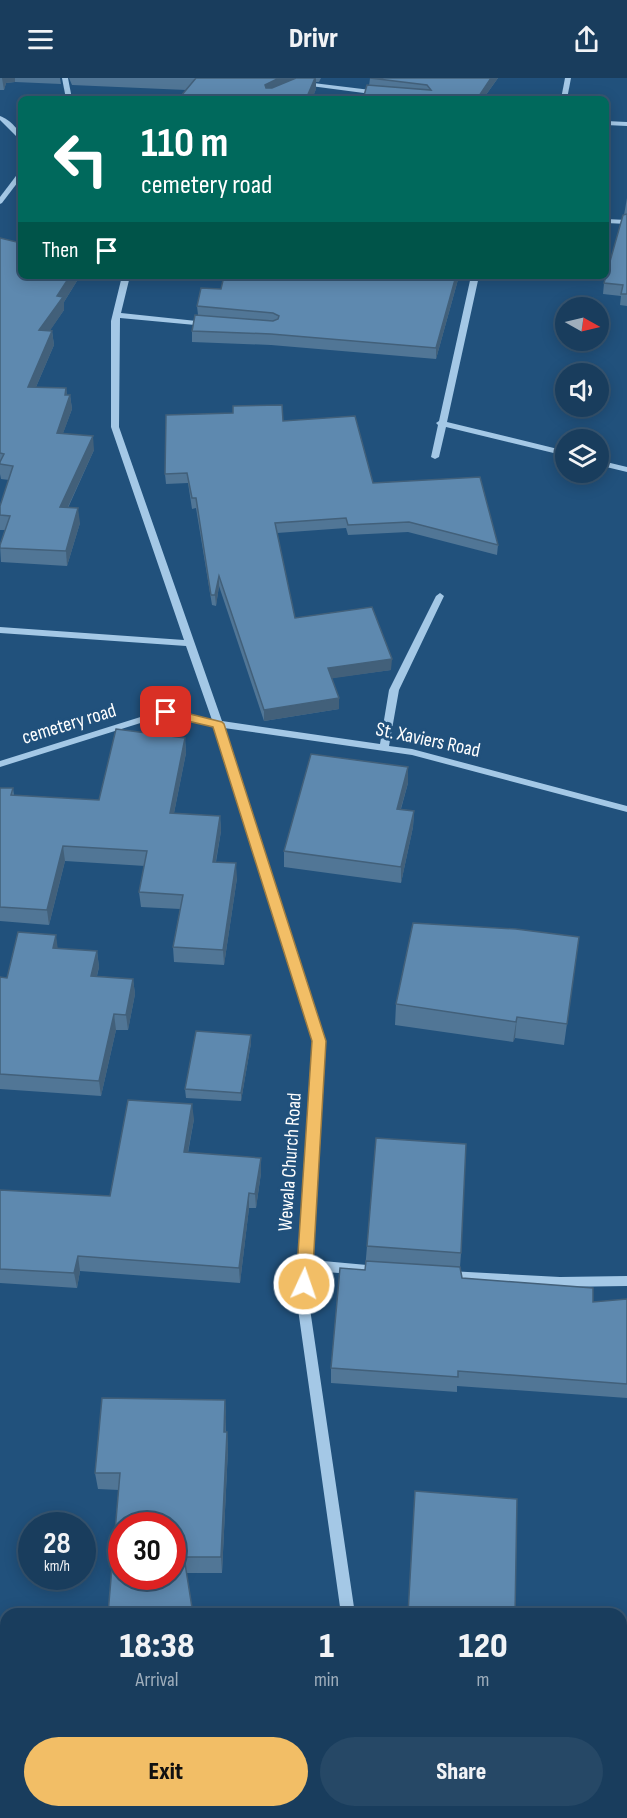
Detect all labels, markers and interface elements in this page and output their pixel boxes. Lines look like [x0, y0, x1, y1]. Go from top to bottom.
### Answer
icon: menu [24, 23, 57, 56]
text: Drivr [289, 23, 338, 55]
icon: share [570, 23, 603, 56]
text: 110 m [141, 118, 228, 169]
icon: left [42, 120, 120, 198]
text: cemetery road [141, 169, 272, 201]
icon: arrive [90, 234, 123, 267]
text: Then [42, 237, 78, 264]
north arrow [555, 297, 609, 351]
map controls [555, 297, 609, 483]
button: sound [555, 363, 609, 417]
button: layers [555, 429, 609, 483]
pin [140, 686, 191, 737]
icon: arrive [149, 695, 182, 728]
street label: cemetery road [19, 698, 119, 750]
street label: St. Xaviers Road [374, 717, 482, 763]
street label: Wewala Church Road [273, 1092, 307, 1232]
position arrow [272, 1252, 336, 1316]
speed limit sign: 30 [108, 1512, 186, 1590]
text: 28 [43, 1526, 71, 1562]
text: km/h [44, 1557, 70, 1576]
text: 18:38 [119, 1625, 195, 1668]
text: 1 [319, 1625, 334, 1668]
text: 120 [459, 1625, 508, 1668]
text: Arrival [135, 1668, 178, 1692]
text: min [314, 1668, 339, 1692]
text: m [477, 1668, 489, 1692]
button: Exit [24, 1737, 308, 1806]
button: Share [320, 1737, 603, 1806]

